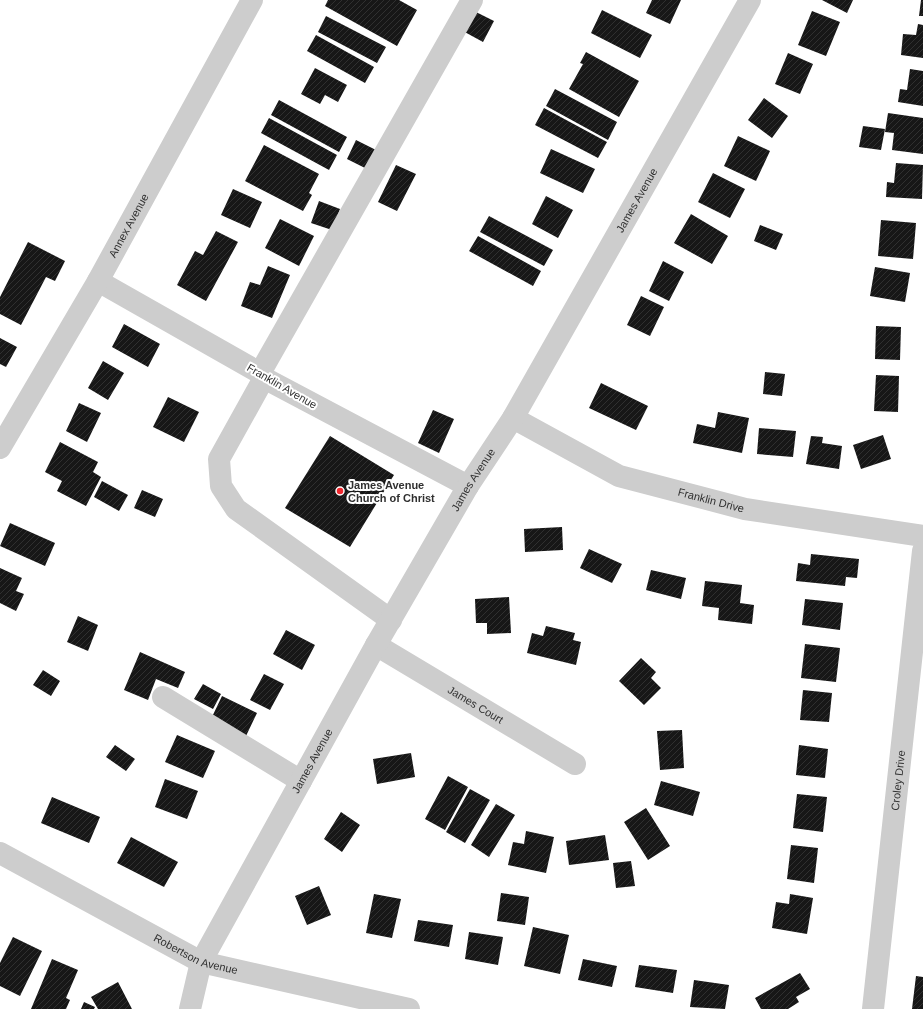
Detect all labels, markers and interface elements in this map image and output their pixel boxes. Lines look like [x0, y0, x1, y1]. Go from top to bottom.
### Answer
street label: James Avenue [614, 166, 659, 234]
street label: Annex Avenue [106, 191, 151, 259]
street label: Franklin Avenue [245, 361, 319, 411]
street label: James Avenue [449, 446, 497, 513]
place label: James Avenue Church of Christ [348, 479, 435, 504]
marker: James Avenue Church of Christ [335, 486, 345, 496]
street label: Franklin Drive [677, 486, 745, 515]
street label: James Court [446, 683, 505, 726]
street label: James Avenue [289, 726, 335, 795]
street label: Croley Drive [889, 750, 907, 811]
street label: Robertson Avenue [152, 932, 239, 976]

